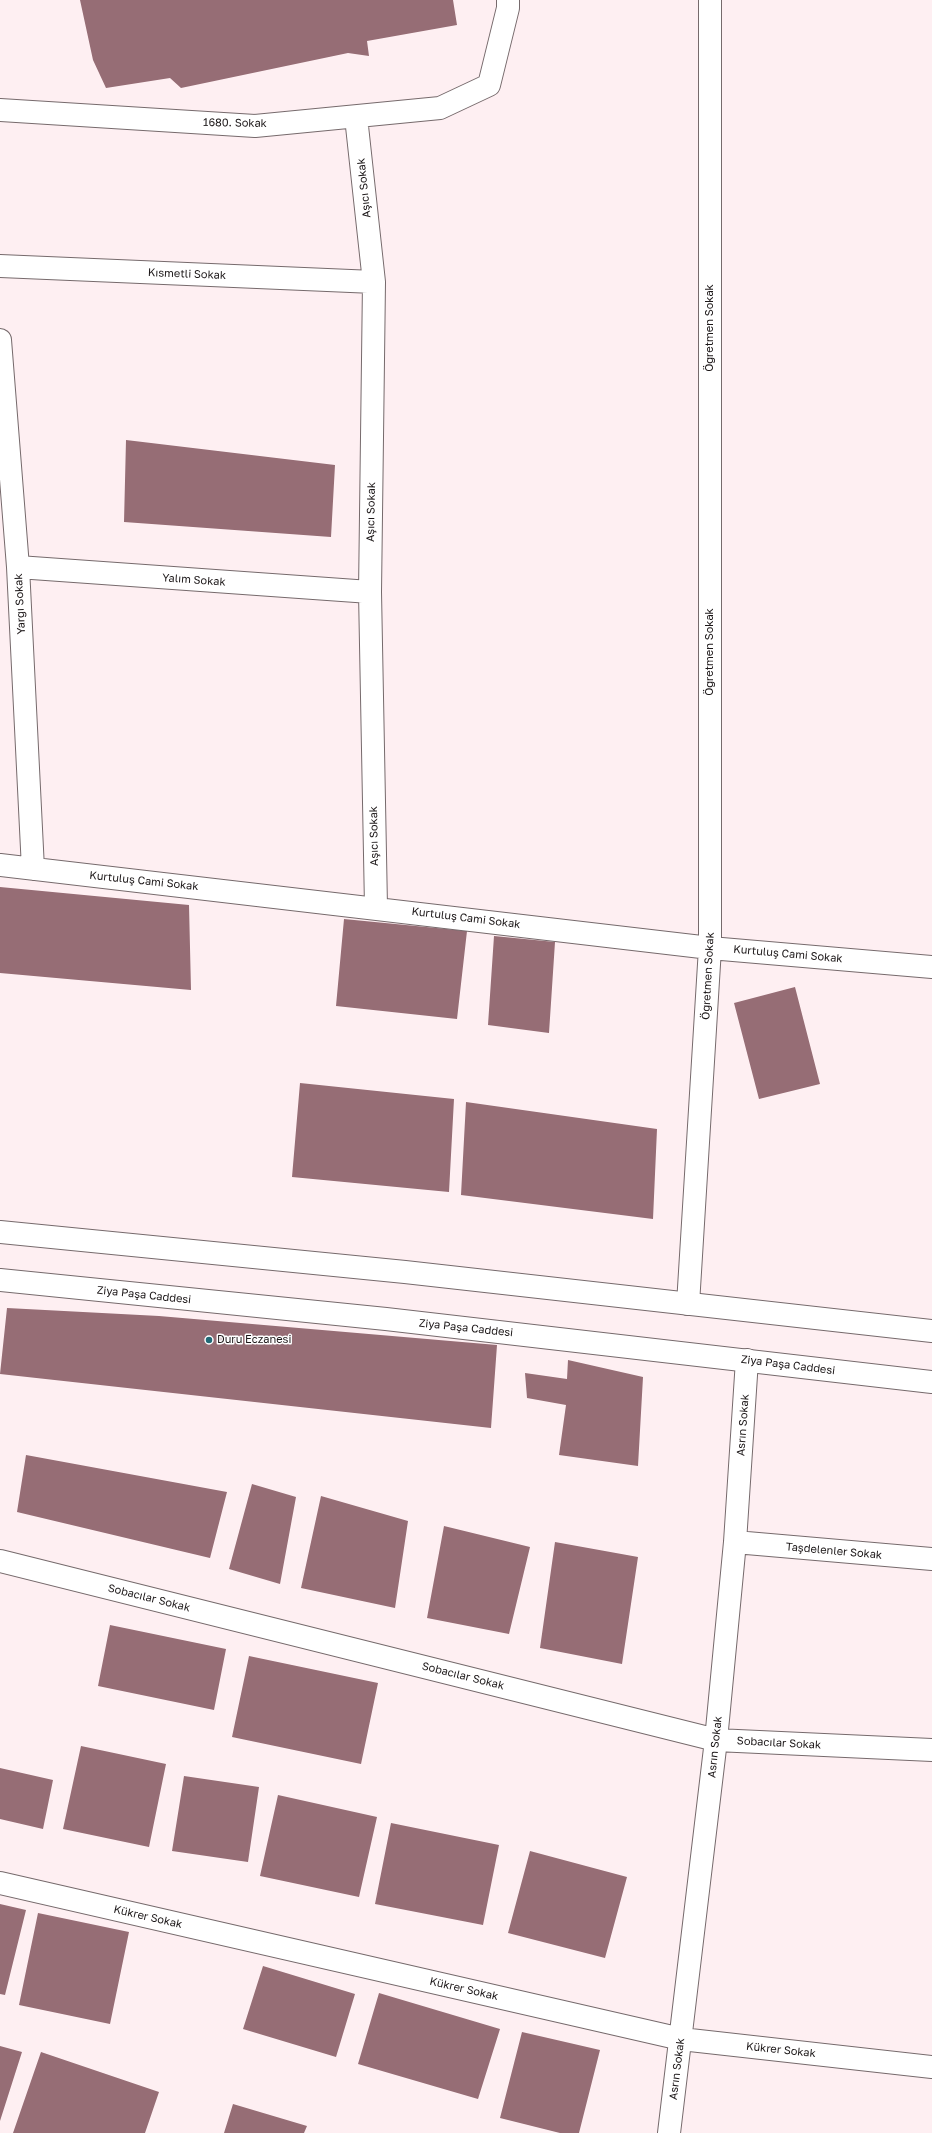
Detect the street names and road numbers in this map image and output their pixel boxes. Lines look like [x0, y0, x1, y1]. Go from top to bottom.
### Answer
street label: 1680. Sokak [203, 116, 267, 130]
street label: Aşıcı Sokak [354, 157, 374, 219]
street label: Kısmetli Sokak [148, 266, 226, 282]
street label: Öğretmen Sokak [703, 284, 717, 372]
street label: Aşıcı Sokak [364, 482, 378, 542]
street label: Yalım Sokak [162, 571, 226, 589]
street label: Yargı Sokak [12, 573, 28, 635]
street label: Öğretmen Sokak [703, 608, 717, 696]
street label: Aşıcı Sokak [367, 806, 381, 866]
street label: Kurtuluş Cami Sokak [89, 869, 199, 893]
street label: Kurtuluş Cami Sokak [411, 905, 521, 931]
street label: Öğretmen Sokak [699, 932, 717, 1020]
street label: Kurtuluş Cami Sokak [733, 943, 843, 965]
street label: Ziya Paşa Caddesi [96, 1283, 192, 1307]
street label: Ziya Paşa Caddesi [418, 1316, 514, 1340]
street label: Ziya Paşa Caddesi [740, 1353, 836, 1377]
street label: Asrın Sokak [734, 1394, 752, 1456]
street label: Taşdelenler Sokak [785, 1540, 883, 1562]
street label: Sobacılar Sokak [106, 1581, 192, 1615]
street label: Sobacılar Sokak [420, 1659, 506, 1693]
street label: Asrın Sokak [705, 1715, 725, 1779]
street label: Sobacılar Sokak [736, 1734, 822, 1752]
street label: Kükrer Sokak [112, 1903, 184, 1931]
street label: Kükrer Sokak [428, 1975, 500, 2003]
street label: Asrın Sokak [667, 2037, 687, 2101]
street label: Kükrer Sokak [745, 2040, 817, 2060]

